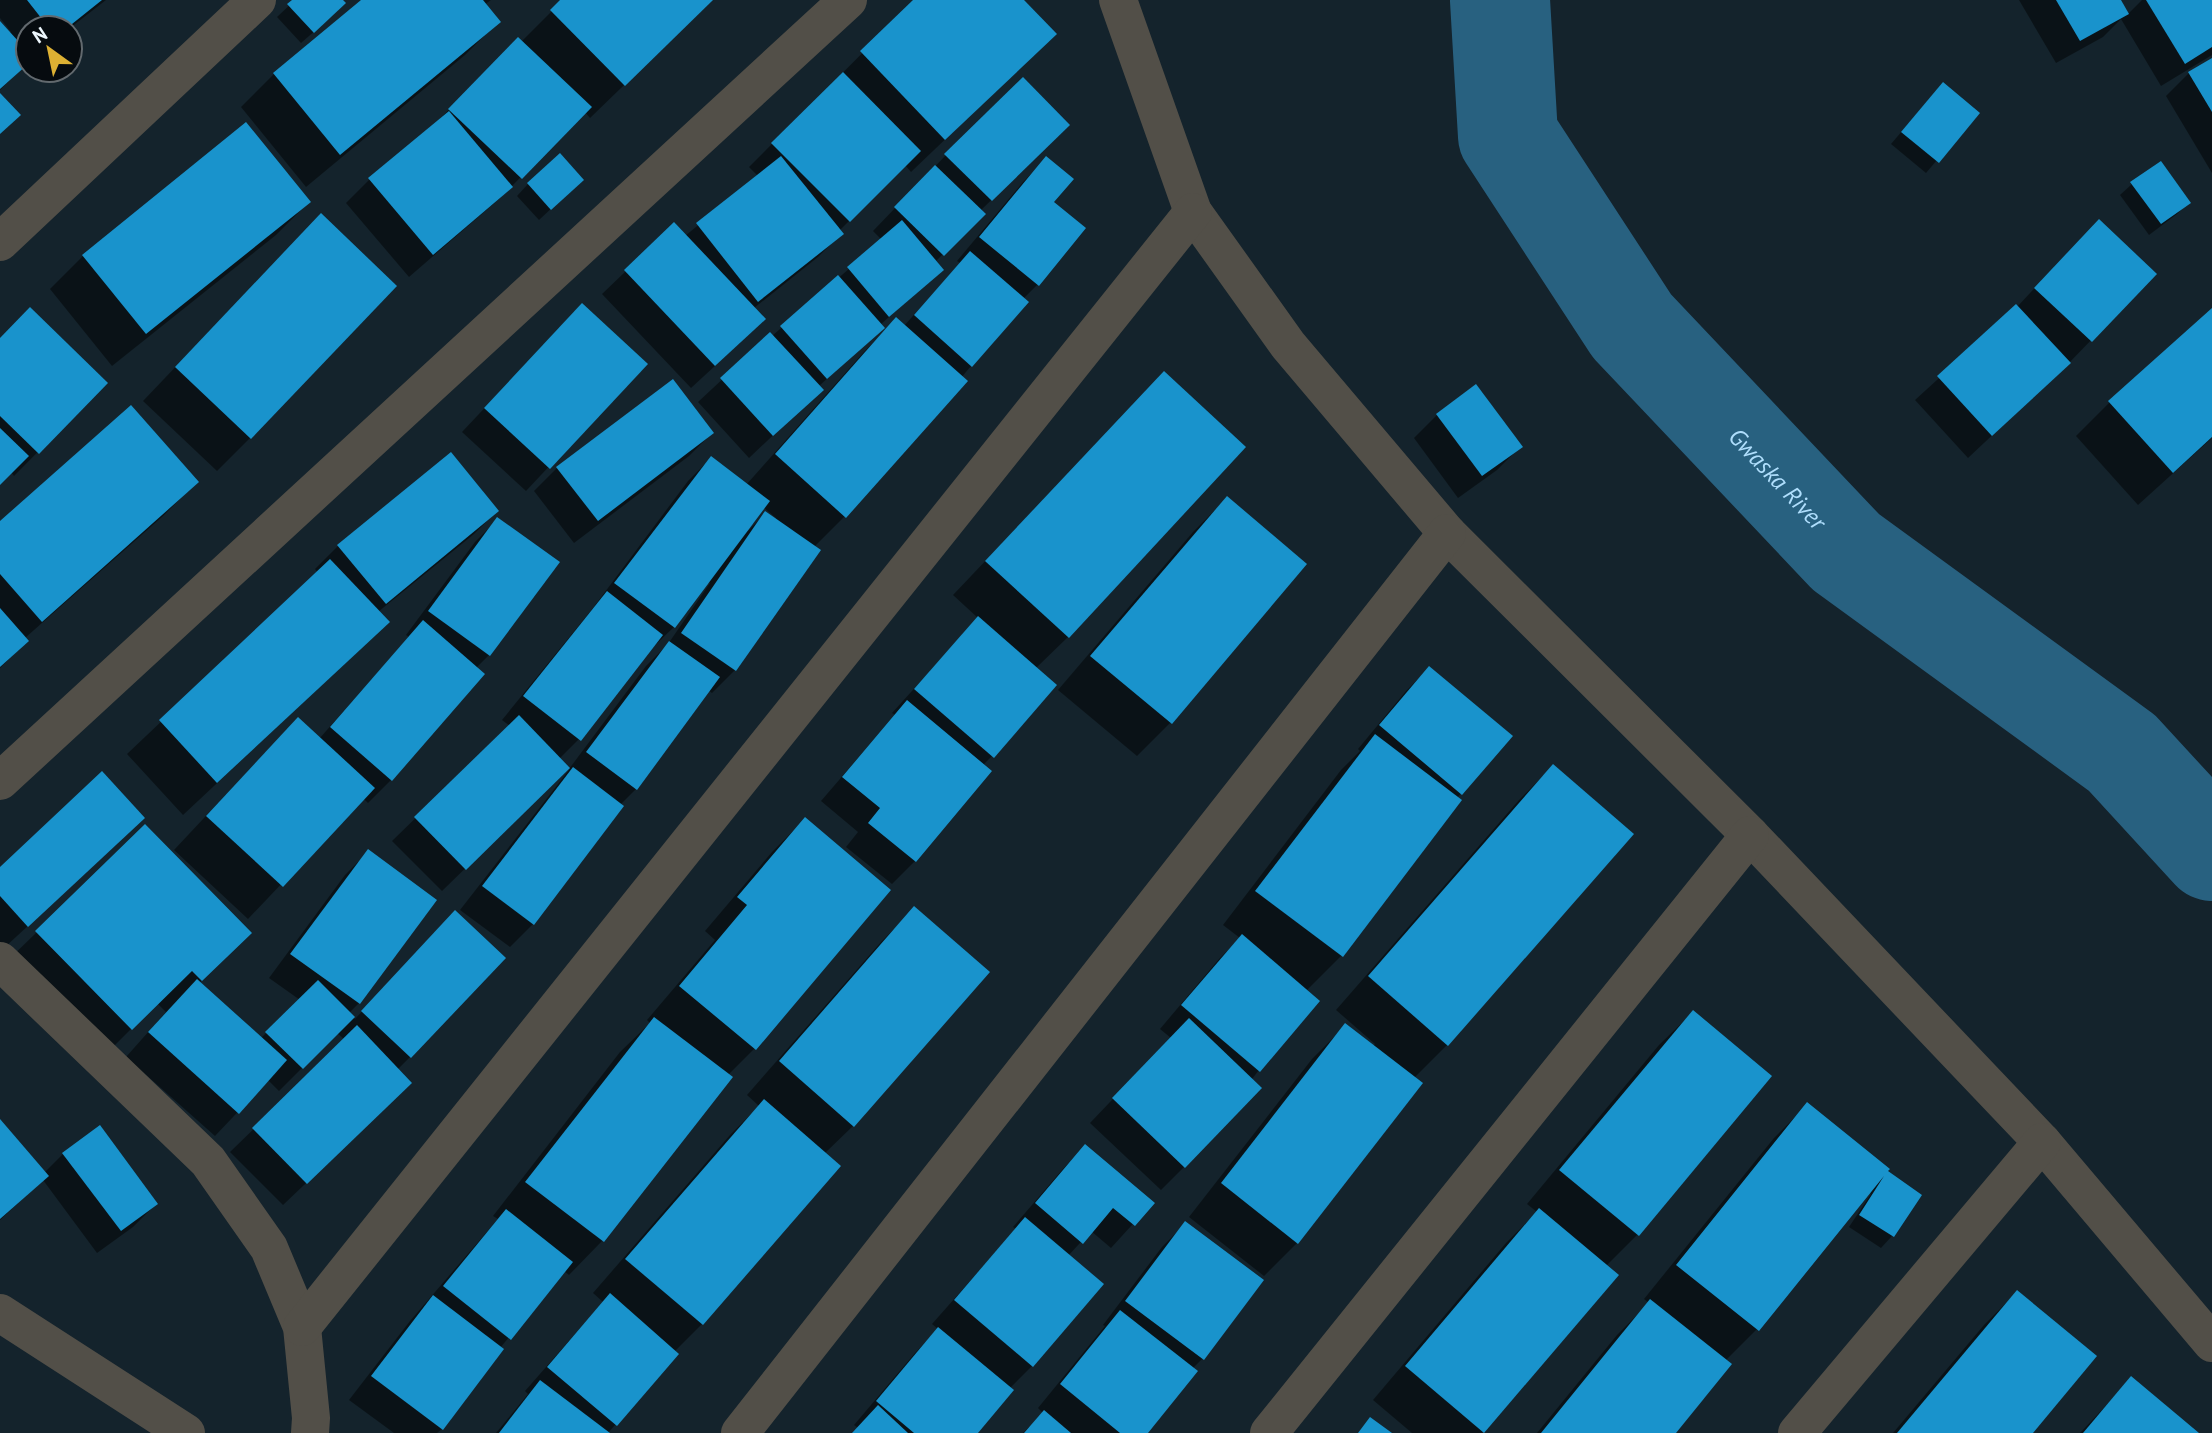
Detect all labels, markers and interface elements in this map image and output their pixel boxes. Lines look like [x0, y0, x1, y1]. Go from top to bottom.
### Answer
north arrow [14, 14, 84, 84]
text: N [28, 21, 52, 48]
water label: Gwaska River [1722, 421, 1834, 538]

